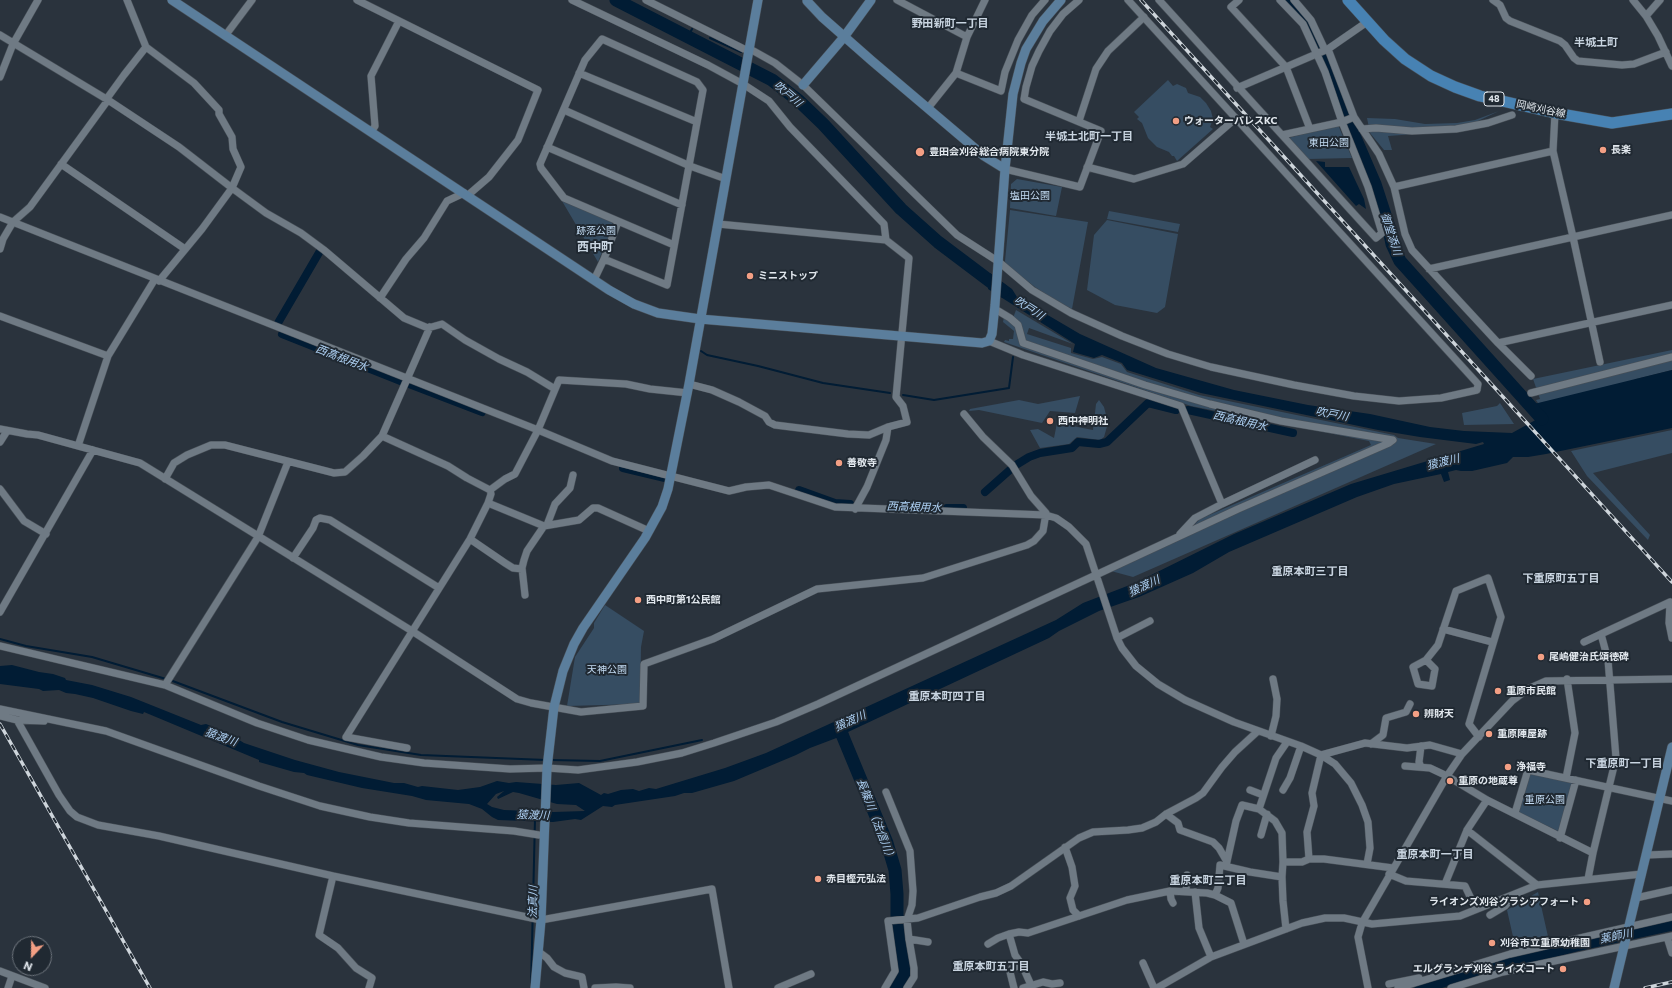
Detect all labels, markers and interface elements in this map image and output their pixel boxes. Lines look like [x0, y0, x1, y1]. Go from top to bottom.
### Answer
district label: 野田新町一丁目 [912, 16, 988, 30]
district label: 半城土町 [1574, 35, 1618, 49]
water label: 吹戸川 [771, 78, 805, 110]
road number: 48 [1484, 92, 1504, 106]
street label: 岡崎刈谷線 [1515, 98, 1567, 120]
place label: ウォーターパレスKC [1184, 115, 1277, 127]
marker: ウォーターパレスKC [1171, 116, 1181, 126]
district label: 半城土北町一丁目 [1045, 129, 1133, 143]
park label: 東田公園 [1309, 137, 1349, 149]
place label: 長楽 [1611, 144, 1631, 156]
marker: 長楽 [1598, 145, 1608, 155]
marker: 豊田会刈谷総合病院東分院 [914, 146, 926, 158]
place label: 豊田会刈谷総合病院東分院 [929, 146, 1049, 158]
park label: 塩田公園 [1010, 190, 1050, 202]
water label: 御堂添川 [1378, 211, 1404, 257]
park label: 跡落公園 [576, 225, 616, 237]
district label: 西中町 [577, 240, 613, 254]
place label: ミニストップ [758, 270, 818, 282]
marker: ミニストップ [745, 271, 755, 281]
water label: 吹戸川 [1012, 293, 1046, 323]
water label: 西高根用水 [314, 342, 370, 374]
water label: 吹戸川 [1315, 404, 1349, 424]
water label: 西高根用水 [1212, 408, 1268, 434]
place label: 西中神明社 [1058, 415, 1108, 427]
marker: 西中神明社 [1045, 416, 1055, 426]
water label: 猿渡川 [1425, 452, 1461, 472]
place label: 善敬寺 [847, 457, 877, 469]
marker: 善敬寺 [834, 458, 844, 468]
water label: 西高根用水 [886, 499, 942, 515]
district label: 重原本町三丁目 [1272, 564, 1348, 578]
district label: 下重原町五丁目 [1523, 571, 1599, 585]
water label: 猿渡川 [1126, 573, 1162, 599]
place label: 西中町第1公民館 [646, 594, 721, 606]
marker: 西中町第1公民館 [633, 595, 643, 605]
place label: 尾嶋健治氏頌徳碑 [1549, 651, 1629, 663]
marker: 尾嶋健治氏頌徳碑 [1536, 652, 1546, 662]
park label: 天神公園 [587, 664, 627, 676]
place label: 重原市民館 [1506, 685, 1556, 697]
marker: 重原市民館 [1493, 686, 1503, 696]
district label: 重原本町四丁目 [909, 689, 985, 703]
water label: 猿渡川 [832, 708, 868, 734]
place label: 辨財天 [1424, 708, 1454, 720]
marker: 辨財天 [1411, 709, 1421, 719]
water label: 猿渡川 [203, 725, 239, 749]
place label: 重原陣屋跡 [1497, 728, 1547, 740]
marker: 重原陣屋跡 [1484, 729, 1494, 739]
district label: 下重原町一丁目 [1586, 756, 1662, 770]
place label: 浄福寺 [1516, 761, 1546, 773]
marker: 浄福寺 [1503, 762, 1513, 772]
place label: 重原の地蔵尊 [1458, 775, 1518, 787]
marker: 重原の地蔵尊 [1445, 776, 1455, 786]
water label: 長篠川（法信川） [854, 777, 898, 863]
park label: 重原公園 [1525, 794, 1565, 806]
water label: 猿渡川 [516, 808, 550, 822]
district label: 重原本町一丁目 [1397, 847, 1473, 861]
place label: 赤目樫元弘法 [826, 873, 886, 885]
district label: 重原本町二丁目 [1170, 873, 1246, 887]
marker: 赤目樫元弘法 [813, 874, 823, 884]
water label: 法真川 [526, 885, 540, 919]
place label: ライオンズ刈谷グラシアフォート [1429, 896, 1579, 908]
marker: ライオンズ刈谷グラシアフォート [1582, 897, 1592, 907]
water label: 薬師川 [1598, 926, 1634, 946]
north arrow [12, 936, 52, 976]
place label: 刈谷市立重原幼稚園 [1500, 937, 1590, 949]
marker: 刈谷市立重原幼稚園 [1487, 938, 1497, 948]
text: N [21, 959, 34, 974]
district label: 重原本町五丁目 [953, 959, 1029, 973]
place label: エルグランデ刈谷 ライズコート [1413, 963, 1555, 975]
marker: エルグランデ刈谷 ライズコート [1558, 964, 1568, 974]

